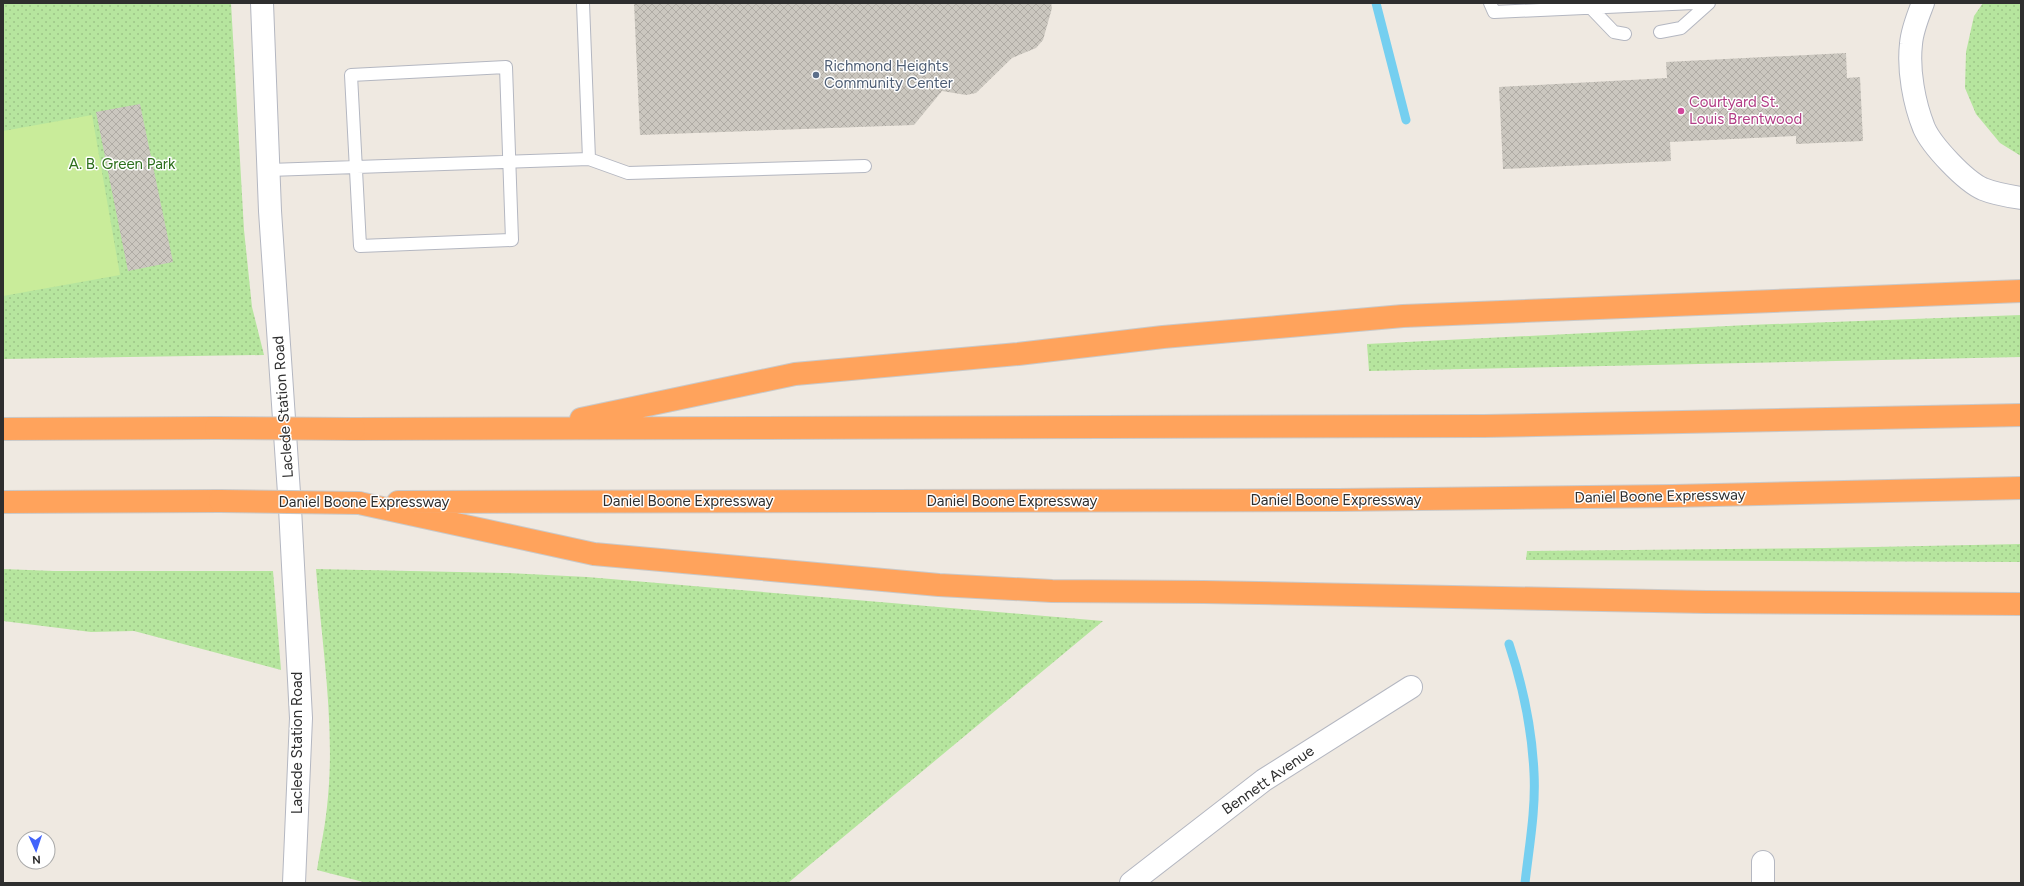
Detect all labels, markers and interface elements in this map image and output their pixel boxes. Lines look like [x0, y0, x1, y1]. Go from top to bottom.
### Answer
place label: Richmond Heights Community Center [824, 57, 953, 92]
marker: Richmond Heights Community Center [811, 70, 821, 80]
place label: Courtyard St. Louis Brentwood [1689, 93, 1802, 128]
marker: Courtyard St. Louis Brentwood [1676, 106, 1686, 116]
park label: A. B. Green Park [69, 155, 176, 173]
street label: Laclede Station Road [269, 335, 297, 479]
street label: Daniel Boone Expressway [1574, 486, 1746, 506]
street label: Daniel Boone Expressway [1251, 491, 1422, 509]
street label: Daniel Boone Expressway [603, 492, 774, 510]
street label: Daniel Boone Expressway [927, 492, 1098, 510]
street label: Daniel Boone Expressway [279, 493, 450, 511]
street label: Laclede Station Road [288, 672, 306, 814]
street label: Bennett Avenue [1219, 742, 1317, 818]
north arrow [16, 830, 56, 870]
text: N [32, 853, 41, 866]

